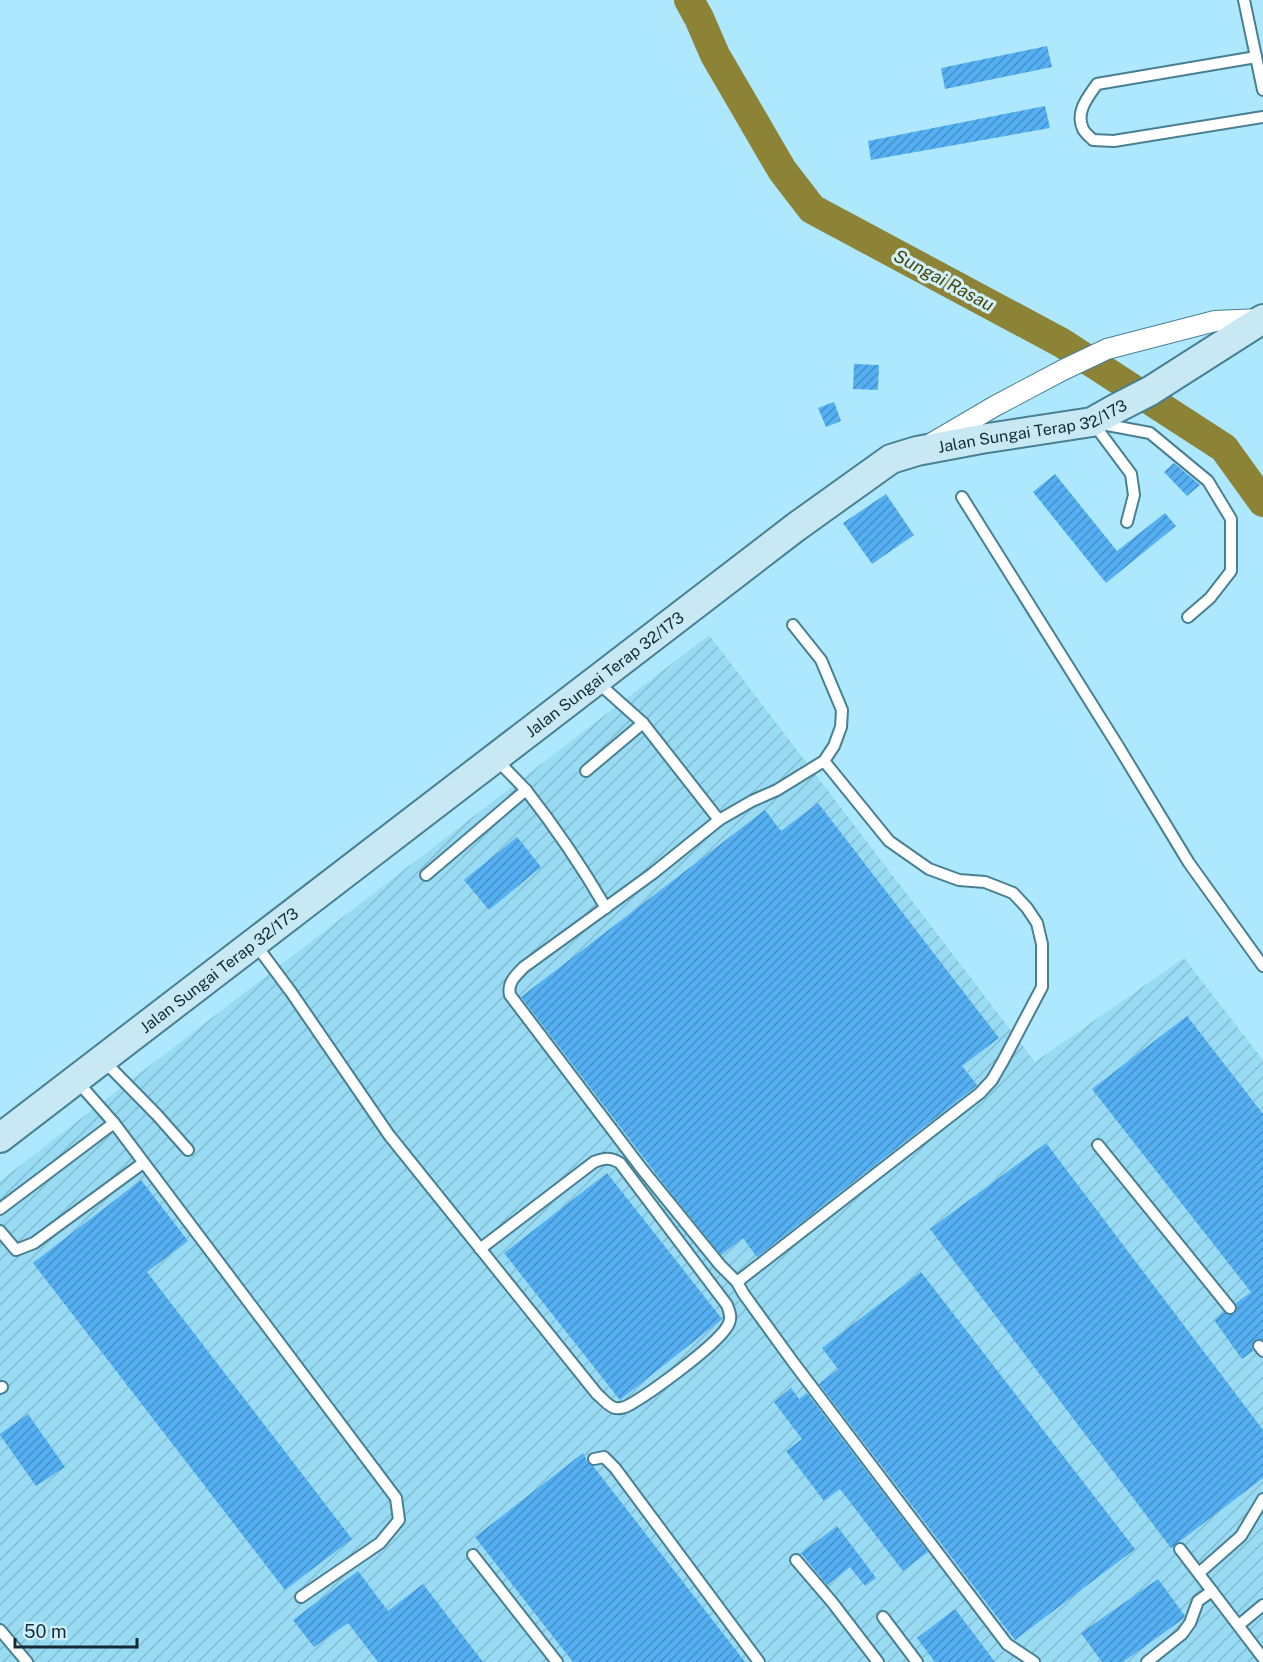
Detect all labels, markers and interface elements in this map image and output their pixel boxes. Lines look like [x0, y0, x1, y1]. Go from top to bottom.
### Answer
water label: Sungai Rasau [890, 245, 998, 315]
street label: Jalan Sungai Terap 32/173 [936, 395, 1130, 456]
street label: Jalan Sungai Terap 32/173 [522, 607, 687, 741]
street label: Jalan Sungai Terap 32/173 [136, 903, 302, 1037]
scale bar [15, 1611, 136, 1649]
text: 50 m [24, 1621, 67, 1642]

